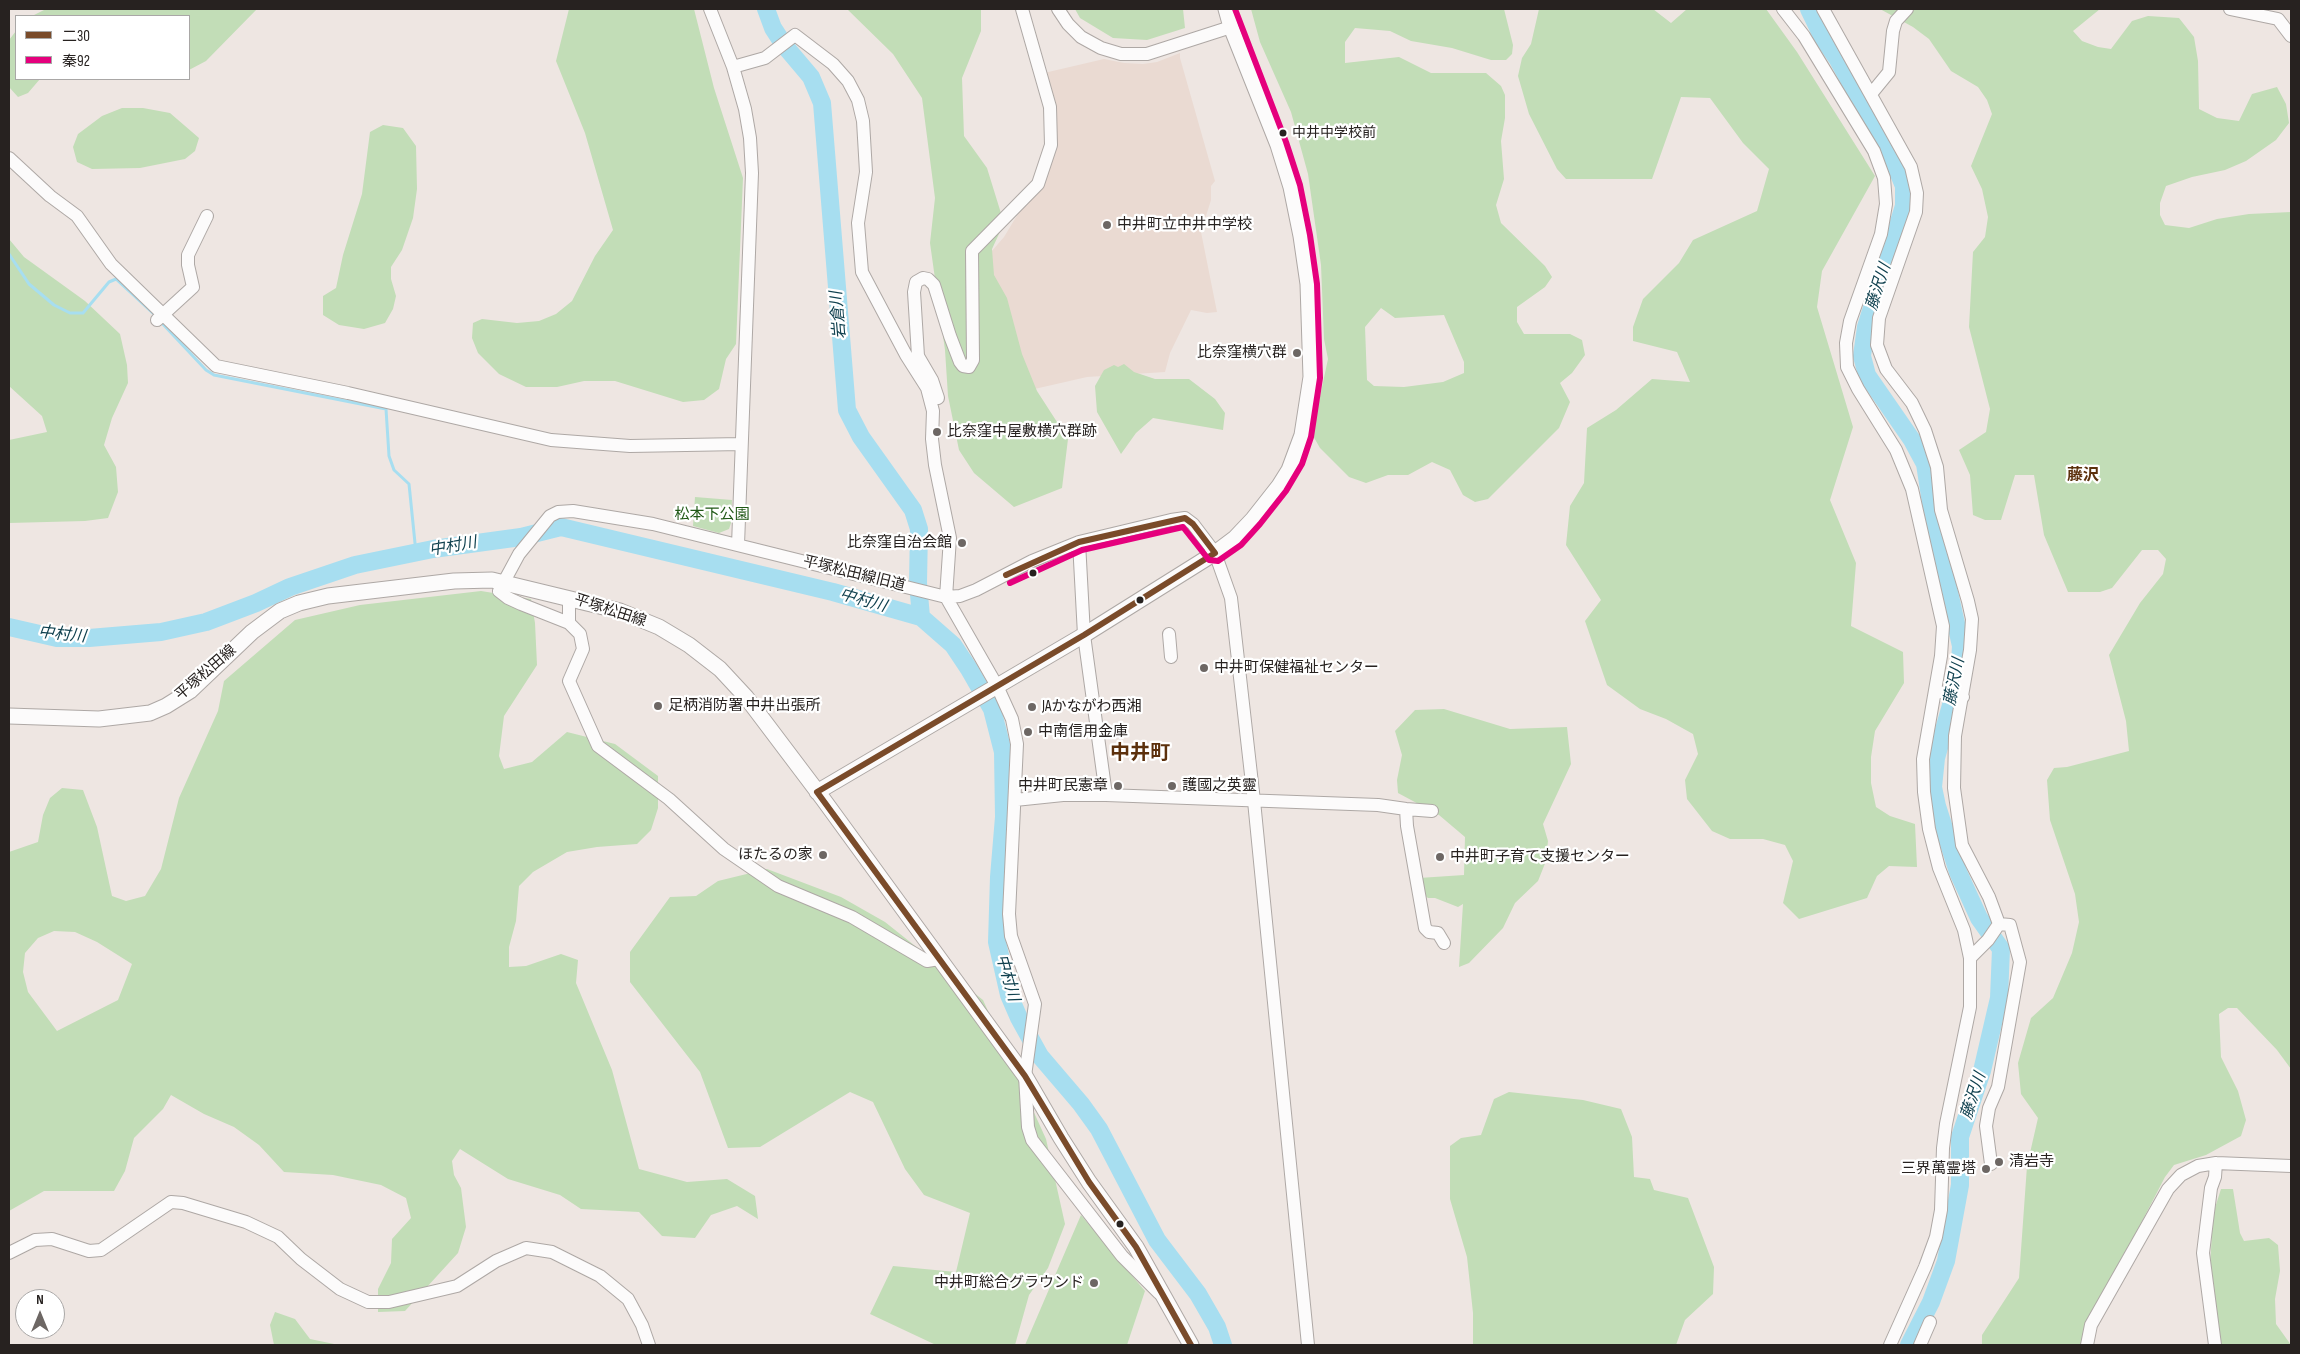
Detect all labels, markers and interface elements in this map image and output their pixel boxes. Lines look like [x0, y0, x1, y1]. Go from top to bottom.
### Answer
legend [15, 15, 190, 80]
text: 二30 [62, 27, 90, 46]
text: 秦92 [62, 52, 90, 71]
place label: 中井中学校前 [1292, 125, 1376, 141]
marker: 中井中学校前 [1278, 128, 1288, 138]
place label: 中井町立中井中学校 [1117, 216, 1252, 234]
marker: 中井町立中井中学校 [1101, 219, 1113, 231]
water label: 藤沢川 [1862, 261, 1896, 313]
water label: 岩倉川 [827, 290, 851, 340]
place label: 比奈窪横穴群 [1197, 344, 1287, 362]
marker: 比奈窪横穴群 [1291, 347, 1303, 359]
place label: 比奈窪中屋敷横穴群跡 [947, 423, 1097, 441]
marker: 比奈窪中屋敷横穴群跡 [931, 426, 943, 438]
district label: 藤沢 [2067, 466, 2099, 486]
park label: 松本下公園 [675, 506, 749, 524]
water label: 中村川 [428, 533, 478, 561]
place label: 比奈窪自治会館 [847, 534, 952, 552]
marker: 比奈窪自治会館 [956, 537, 968, 549]
street label: 平塚松田線旧道 [801, 553, 907, 595]
unlabelled marker [1028, 568, 1038, 578]
water label: 中村川 [837, 585, 889, 617]
street label: 平塚松田線 [572, 591, 648, 631]
unlabelled marker [1135, 595, 1145, 605]
water label: 中村川 [37, 623, 87, 647]
street label: 平塚松田線 [172, 642, 240, 704]
water label: 藤沢川 [1941, 657, 1969, 707]
place label: 中井町保健福祉センター [1214, 659, 1379, 677]
marker: 中井町保健福祉センター [1198, 662, 1210, 674]
place label: 足柄消防署 中井出張所 [668, 697, 820, 715]
place label: JAかながわ西湘 [1042, 698, 1141, 716]
marker: 足柄消防署 中井出張所 [652, 700, 664, 712]
marker: JAかながわ西湘 [1026, 701, 1038, 713]
place label: 中南信用金庫 [1038, 723, 1128, 741]
marker: 中南信用金庫 [1022, 726, 1034, 738]
district label: 中井町 [1110, 742, 1170, 766]
place label: 中井町民憲章 [1018, 777, 1108, 795]
place label: 護國之英靈 [1182, 777, 1257, 795]
marker: 中井町民憲章 [1112, 780, 1124, 792]
marker: 護國之英靈 [1166, 780, 1178, 792]
place label: ほたるの家 [738, 846, 813, 864]
place label: 中井町子育て支援センター [1450, 848, 1630, 866]
marker: ほたるの家 [817, 849, 829, 861]
marker: 中井町子育て支援センター [1434, 851, 1446, 863]
water label: 中村川 [991, 952, 1023, 1004]
water label: 藤沢川 [1957, 1070, 1991, 1122]
place label: 清岩寺 [2009, 1153, 2054, 1171]
marker: 清岩寺 [1993, 1156, 2005, 1168]
place label: 三界萬霊塔 [1901, 1160, 1976, 1178]
marker: 三界萬霊塔 [1980, 1163, 1992, 1175]
unlabelled marker [1115, 1219, 1125, 1229]
place label: 中井町総合グラウンド [934, 1274, 1084, 1292]
marker: 中井町総合グラウンド [1088, 1277, 1100, 1289]
north arrow [15, 1289, 65, 1339]
text: N [36, 1291, 44, 1308]

